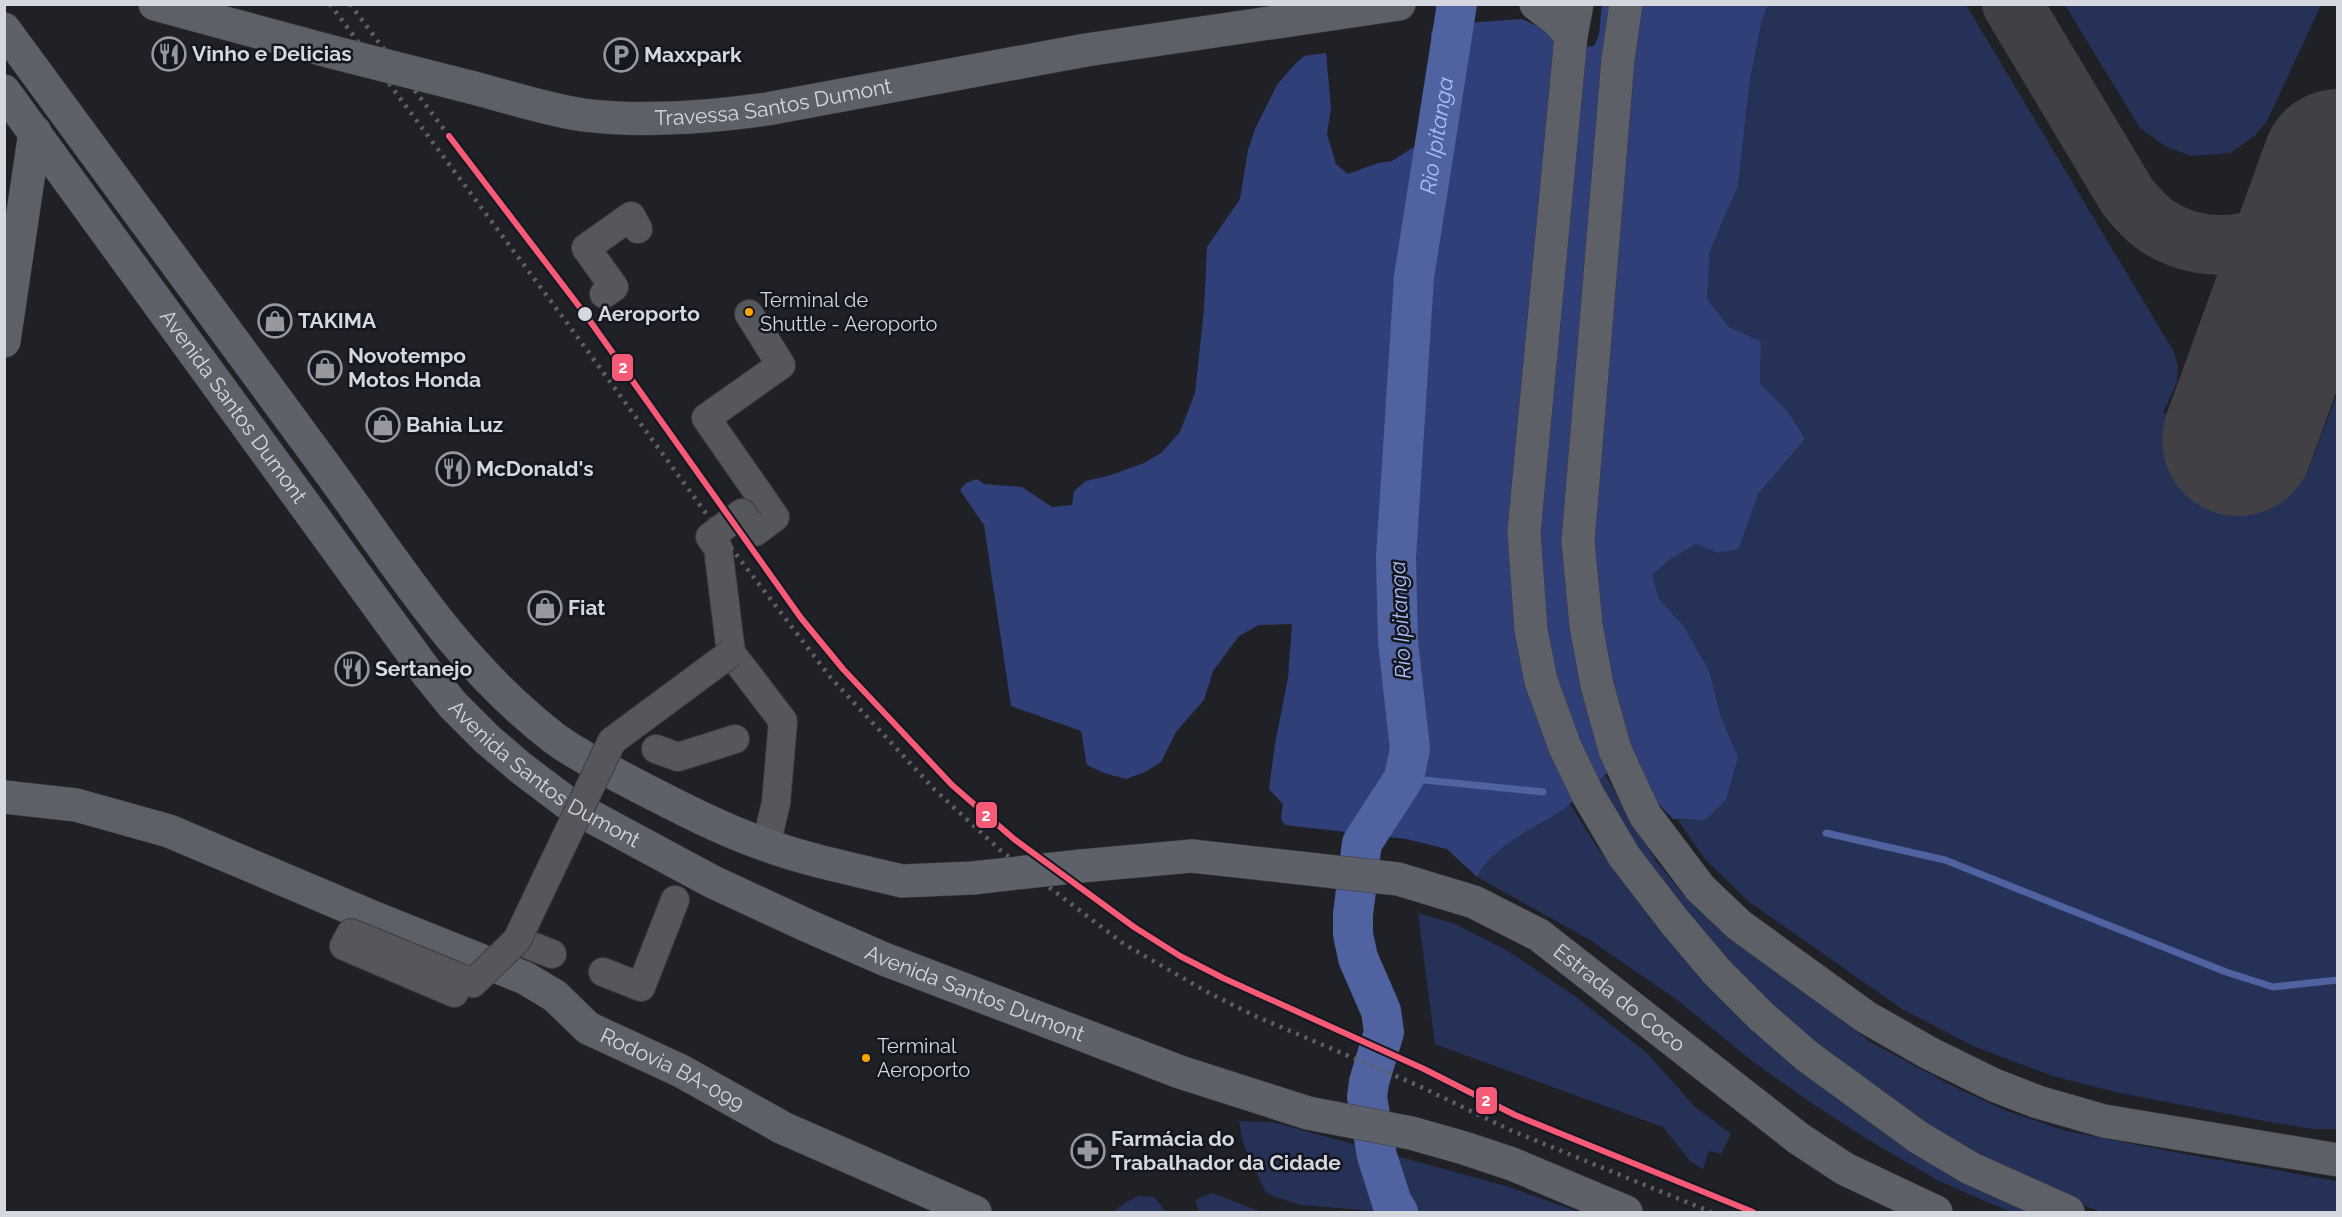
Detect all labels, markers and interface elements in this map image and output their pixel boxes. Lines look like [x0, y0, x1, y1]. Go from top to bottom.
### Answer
restaurant icon: Vinho e Delicias [151, 36, 187, 72]
parking icon: Maxxpark [603, 37, 639, 73]
place label: Vinho e Delicias [192, 41, 352, 66]
place label: Maxxpark [644, 42, 742, 67]
street label: Travessa Santos Dumont [654, 73, 894, 130]
water label: Rio Ipitanga [1414, 75, 1458, 196]
place label: Terminal de Shuttle - Aeroporto [760, 288, 938, 336]
place label: Aeroporto [598, 301, 700, 326]
shop icon: TAKIMA [257, 303, 293, 339]
street label: Avenida Santos Dumont [155, 305, 312, 508]
marker: Aeroporto [576, 305, 594, 323]
marker: Terminal de Shuttle - Aeroporto [743, 306, 755, 318]
place label: TAKIMA [298, 308, 377, 333]
place label: Novotempo Motos Honda [348, 343, 481, 392]
shop icon: Novotempo Motos Honda [307, 350, 343, 386]
line badge: 2 [611, 353, 634, 382]
text: 2 [618, 358, 628, 377]
shop icon: Bahia Luz [365, 407, 401, 443]
place label: Bahia Luz [406, 412, 503, 437]
restaurant icon: McDonald's [435, 451, 471, 487]
place label: McDonald's [476, 456, 594, 481]
water label: Rio Ipitanga [1384, 560, 1416, 680]
shop icon: Fiat [527, 590, 563, 626]
place label: Fiat [568, 595, 605, 620]
restaurant icon: Sertanejo [334, 651, 370, 687]
place label: Sertanejo [375, 656, 472, 681]
street label: Avenida Santos Dumont [444, 695, 645, 852]
line badge: 2 [975, 801, 998, 829]
text: 2 [981, 806, 991, 825]
street label: Estrada do Coco [1549, 938, 1690, 1057]
street label: Avenida Santos Dumont [861, 939, 1088, 1046]
street label: Rodovia BA-099 [597, 1022, 749, 1116]
place label: Terminal Aeroporto [877, 1034, 970, 1082]
marker: Terminal Aeroporto [860, 1052, 872, 1064]
line badge: 2 [1475, 1086, 1498, 1115]
text: 2 [1481, 1091, 1491, 1110]
place label: Farmácia do Trabalhador da Cidade [1111, 1126, 1341, 1175]
pharmacy icon: Farmácia do Trabalhador da Cidade [1070, 1133, 1106, 1169]

